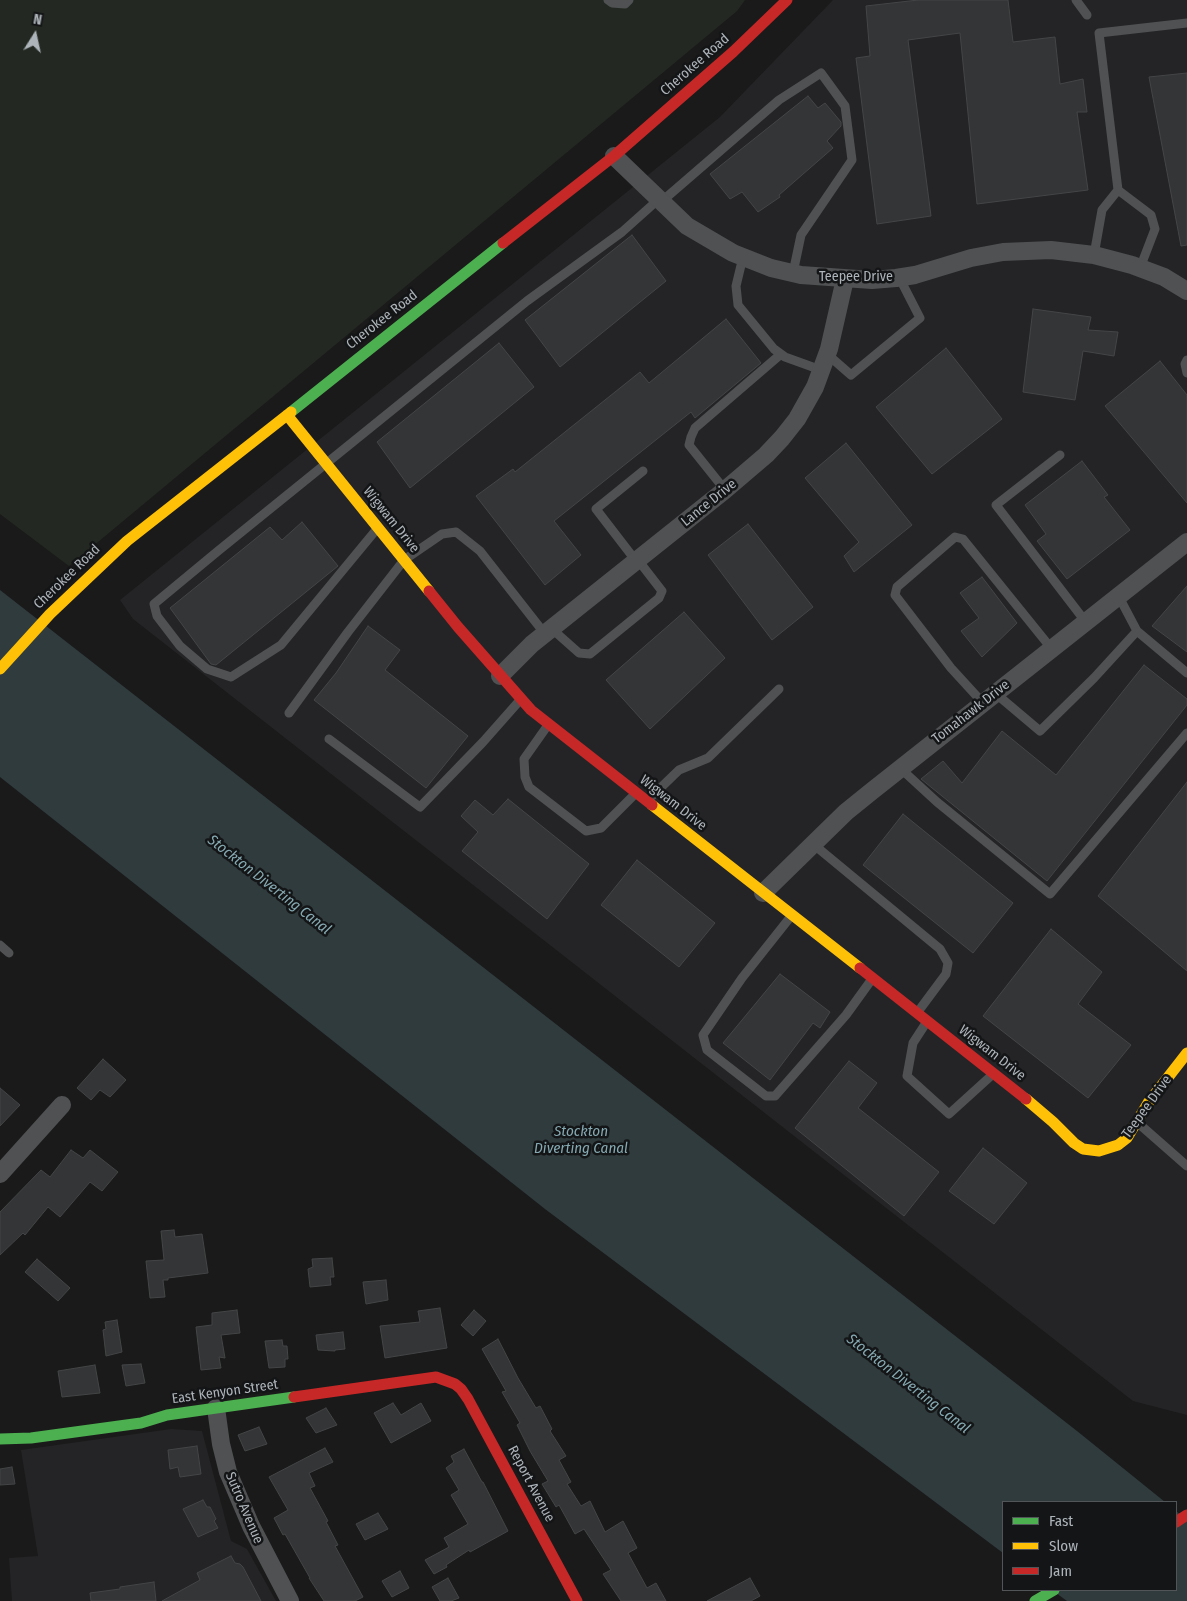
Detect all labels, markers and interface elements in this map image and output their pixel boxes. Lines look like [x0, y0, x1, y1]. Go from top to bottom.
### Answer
north arrow [10, 10, 60, 60]
text: N [32, 11, 43, 29]
street label: Cherokee Road [657, 31, 733, 99]
street label: Teepee Drive [819, 269, 893, 285]
street label: Cherokee Road [343, 287, 421, 353]
street label: Lance Drive [678, 476, 740, 530]
street label: Wigwam Drive [359, 484, 423, 556]
street label: Cherokee Road [30, 541, 104, 613]
street label: Tomahawk Drive [929, 677, 1013, 747]
street label: Wigwam Drive [636, 772, 710, 834]
water label: Stockton Diverting Canal [204, 831, 334, 939]
street label: Wigwam Drive [955, 1022, 1029, 1084]
street label: Teepee Drive [1119, 1072, 1175, 1142]
water label: Stockton Diverting Canal [534, 1123, 628, 1158]
water label: Stockton Diverting Canal [843, 1330, 973, 1438]
street label: East Kenyon Street [171, 1376, 279, 1408]
street label: Report Avenue [504, 1443, 558, 1525]
street label: Sutro Avenue [221, 1470, 267, 1546]
legend [1002, 1501, 1177, 1591]
text: Fast [1049, 1512, 1073, 1530]
text: Slow [1049, 1537, 1078, 1555]
text: Jam [1049, 1562, 1072, 1580]

